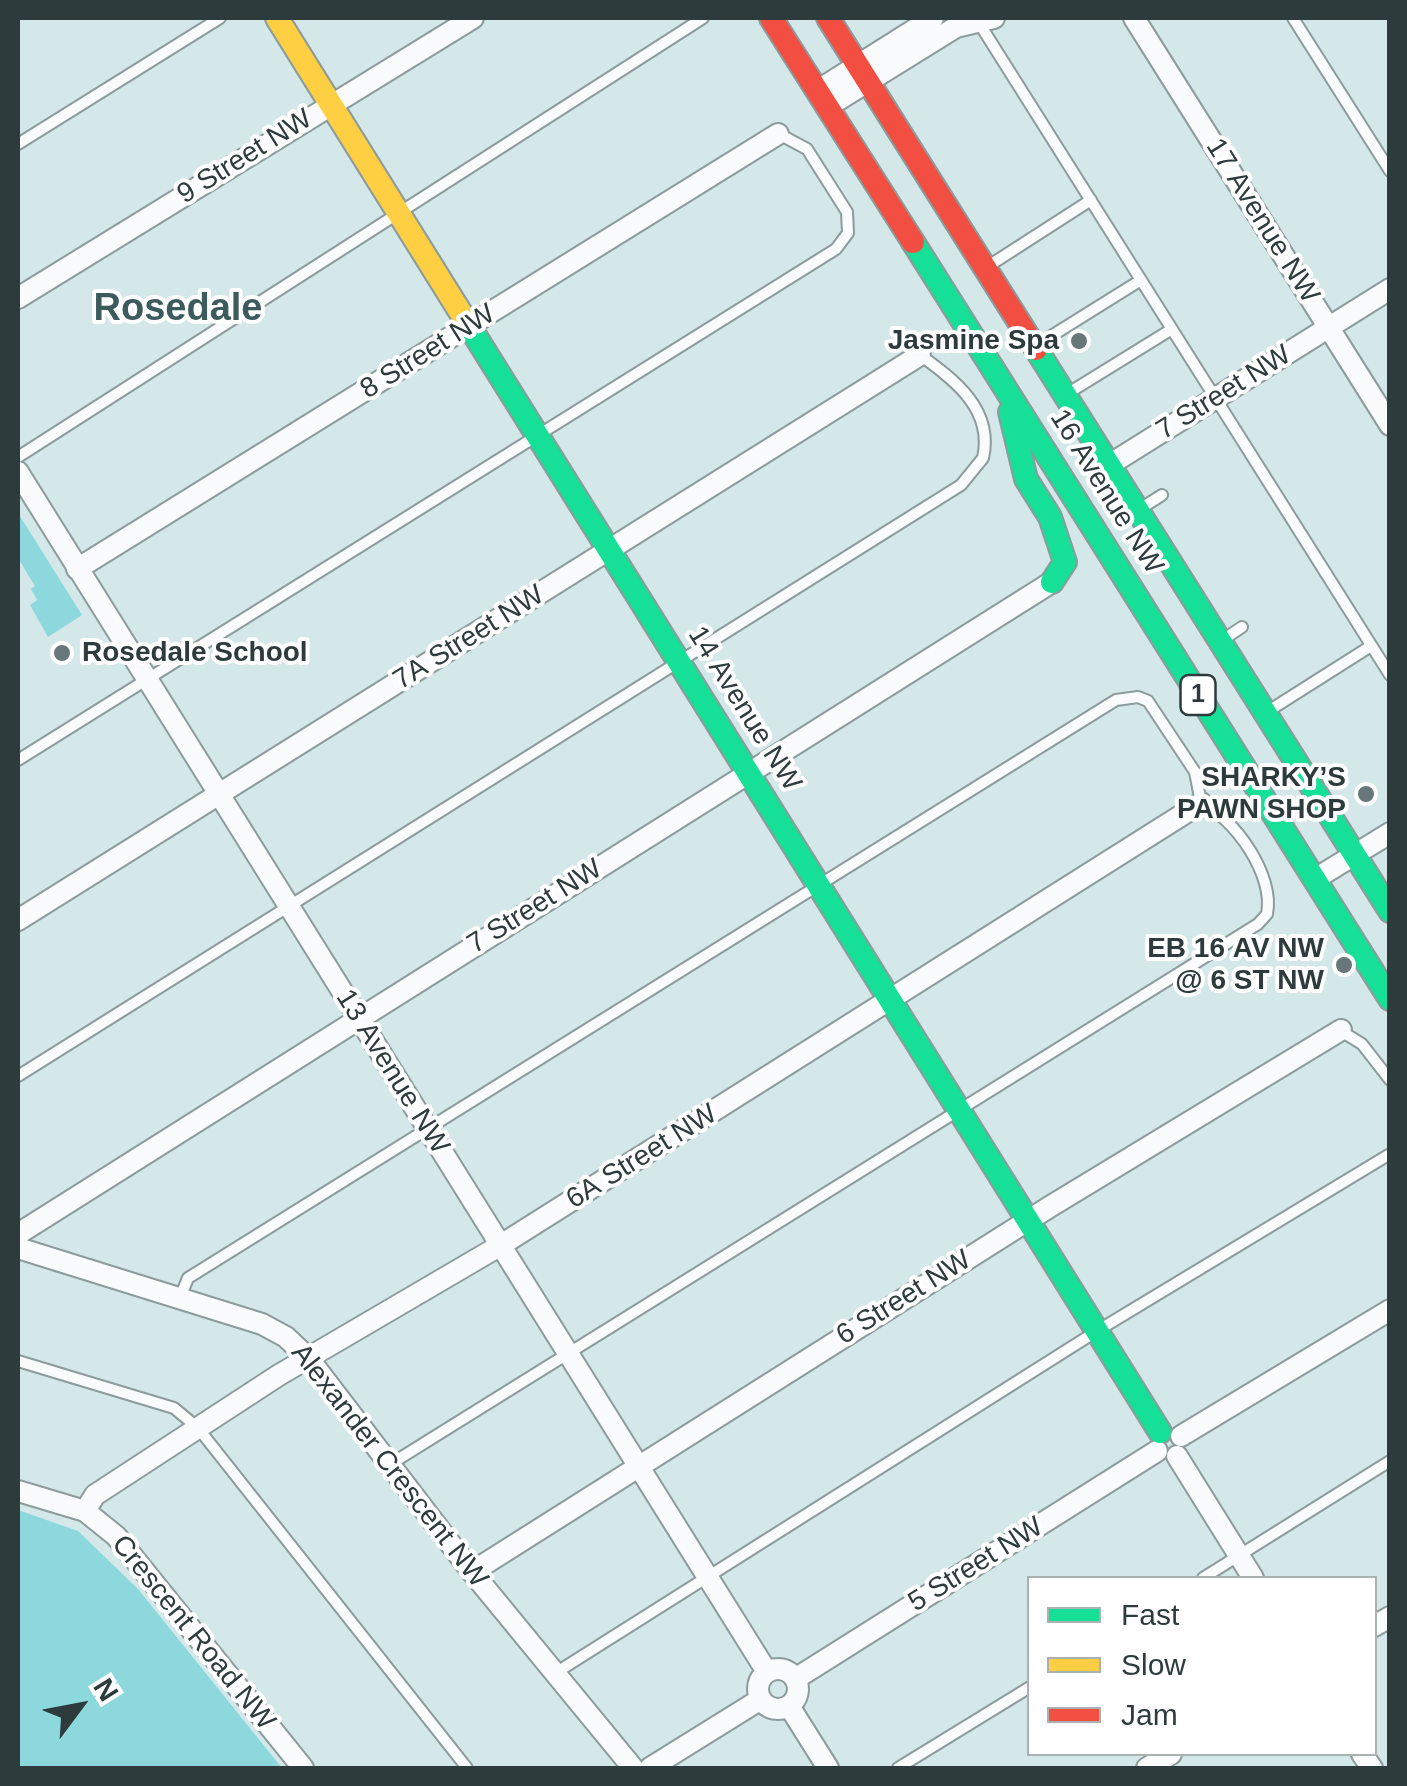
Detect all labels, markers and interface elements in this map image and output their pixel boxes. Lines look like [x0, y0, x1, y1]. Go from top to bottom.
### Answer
street label: 9 Street NW [171, 102, 319, 212]
street label: 17 Avenue NW [1198, 132, 1326, 310]
district label: Rosedale [94, 287, 262, 333]
street label: 8 Street NW [354, 297, 502, 407]
place label: Jasmine Spa [888, 324, 1059, 358]
marker: Jasmine Spa [1068, 330, 1090, 352]
street label: 7 Street NW [1150, 338, 1298, 448]
street label: 16 Avenue NW [1042, 403, 1170, 581]
street label: 7A Street NW [388, 578, 550, 698]
street label: 14 Avenue NW [680, 620, 808, 798]
place label: Rosedale School [82, 636, 308, 670]
marker: Rosedale School [51, 642, 73, 664]
road number: 1 [1180, 675, 1216, 715]
place label: SHARKY’S PAWN SHOP [1177, 761, 1346, 827]
marker: SHARKY’S PAWN SHOP [1355, 783, 1377, 805]
street label: 7 Street NW [461, 852, 609, 962]
place label: EB 16 AV NW @ 6 ST NW [1147, 932, 1324, 998]
marker: EB 16 AV NW @ 6 ST NW [1333, 954, 1355, 976]
street label: 13 Avenue NW [328, 983, 456, 1161]
street label: 6A Street NW [561, 1097, 723, 1217]
street label: 6 Street NW [830, 1243, 978, 1353]
street label: Alexander Crescent NW [283, 1337, 495, 1595]
street label: 5 Street NW [902, 1510, 1050, 1620]
street label: Crescent Road NW [104, 1529, 282, 1737]
legend [1027, 1576, 1377, 1756]
text: Fast [1121, 1598, 1179, 1631]
text: Slow [1121, 1648, 1186, 1681]
north arrow [30, 1656, 130, 1756]
text: Jam [1121, 1698, 1178, 1731]

